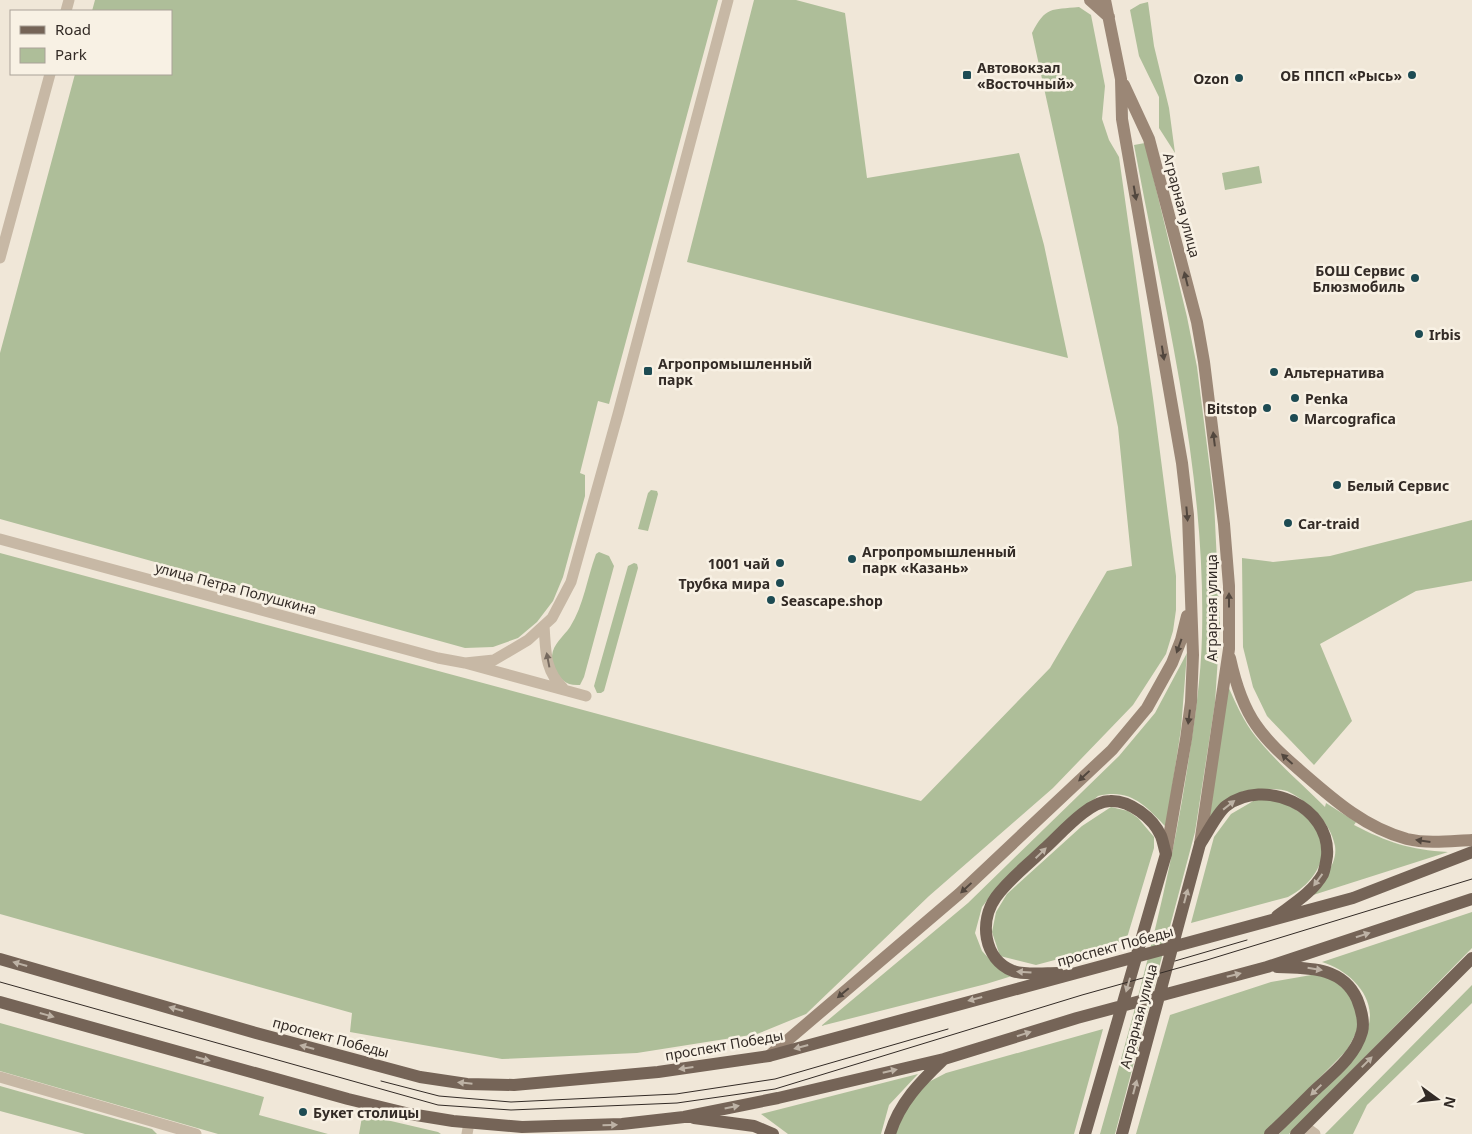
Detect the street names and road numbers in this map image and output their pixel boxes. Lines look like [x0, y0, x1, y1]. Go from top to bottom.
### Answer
street label: Аграрная улица [1159, 151, 1205, 259]
street label: Аграрная улица [1202, 554, 1221, 662]
street label: улица Петра Полушкина [153, 557, 319, 619]
street label: проспект Победы [1055, 921, 1175, 971]
street label: Аграрная улица [1115, 962, 1161, 1070]
street label: проспект Победы [271, 1012, 391, 1062]
street label: проспект Победы [663, 1025, 785, 1065]

